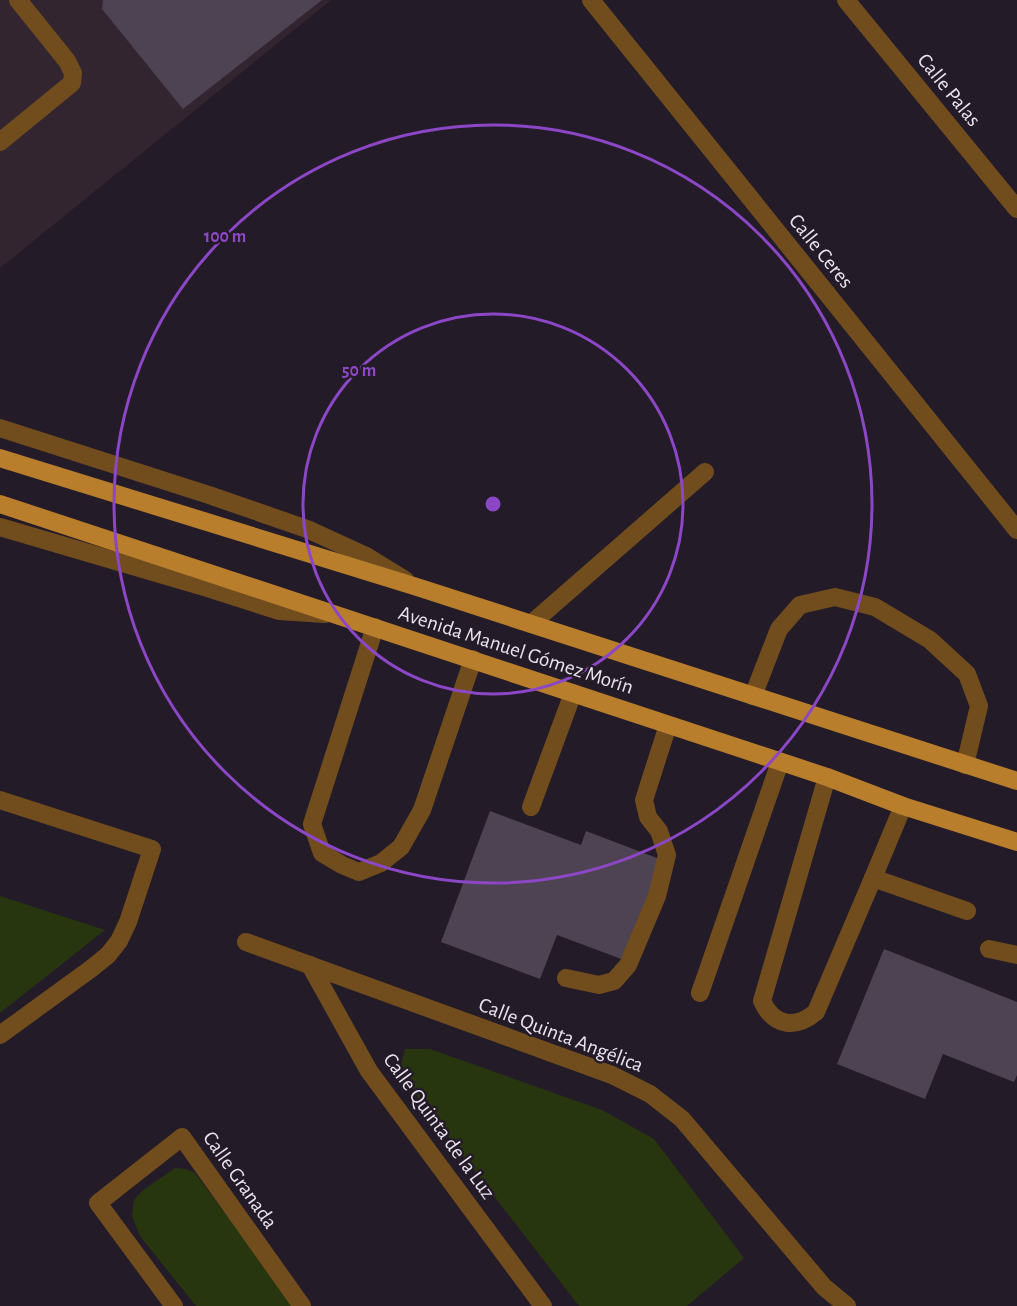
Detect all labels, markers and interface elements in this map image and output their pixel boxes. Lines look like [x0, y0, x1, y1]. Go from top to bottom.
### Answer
street label: Calle Palas [913, 50, 985, 130]
street label: Calle Ceres [785, 210, 857, 292]
text: 100 m [204, 228, 246, 246]
text: 50 m [342, 362, 376, 380]
centre of rings [483, 494, 503, 514]
street label: Avenida Manuel Gómez Morín [396, 602, 636, 698]
street label: Calle Quinta Angélica [476, 994, 647, 1076]
street label: Calle Quinta de la Luz [379, 1049, 499, 1203]
street label: Calle Granada [199, 1127, 281, 1233]

